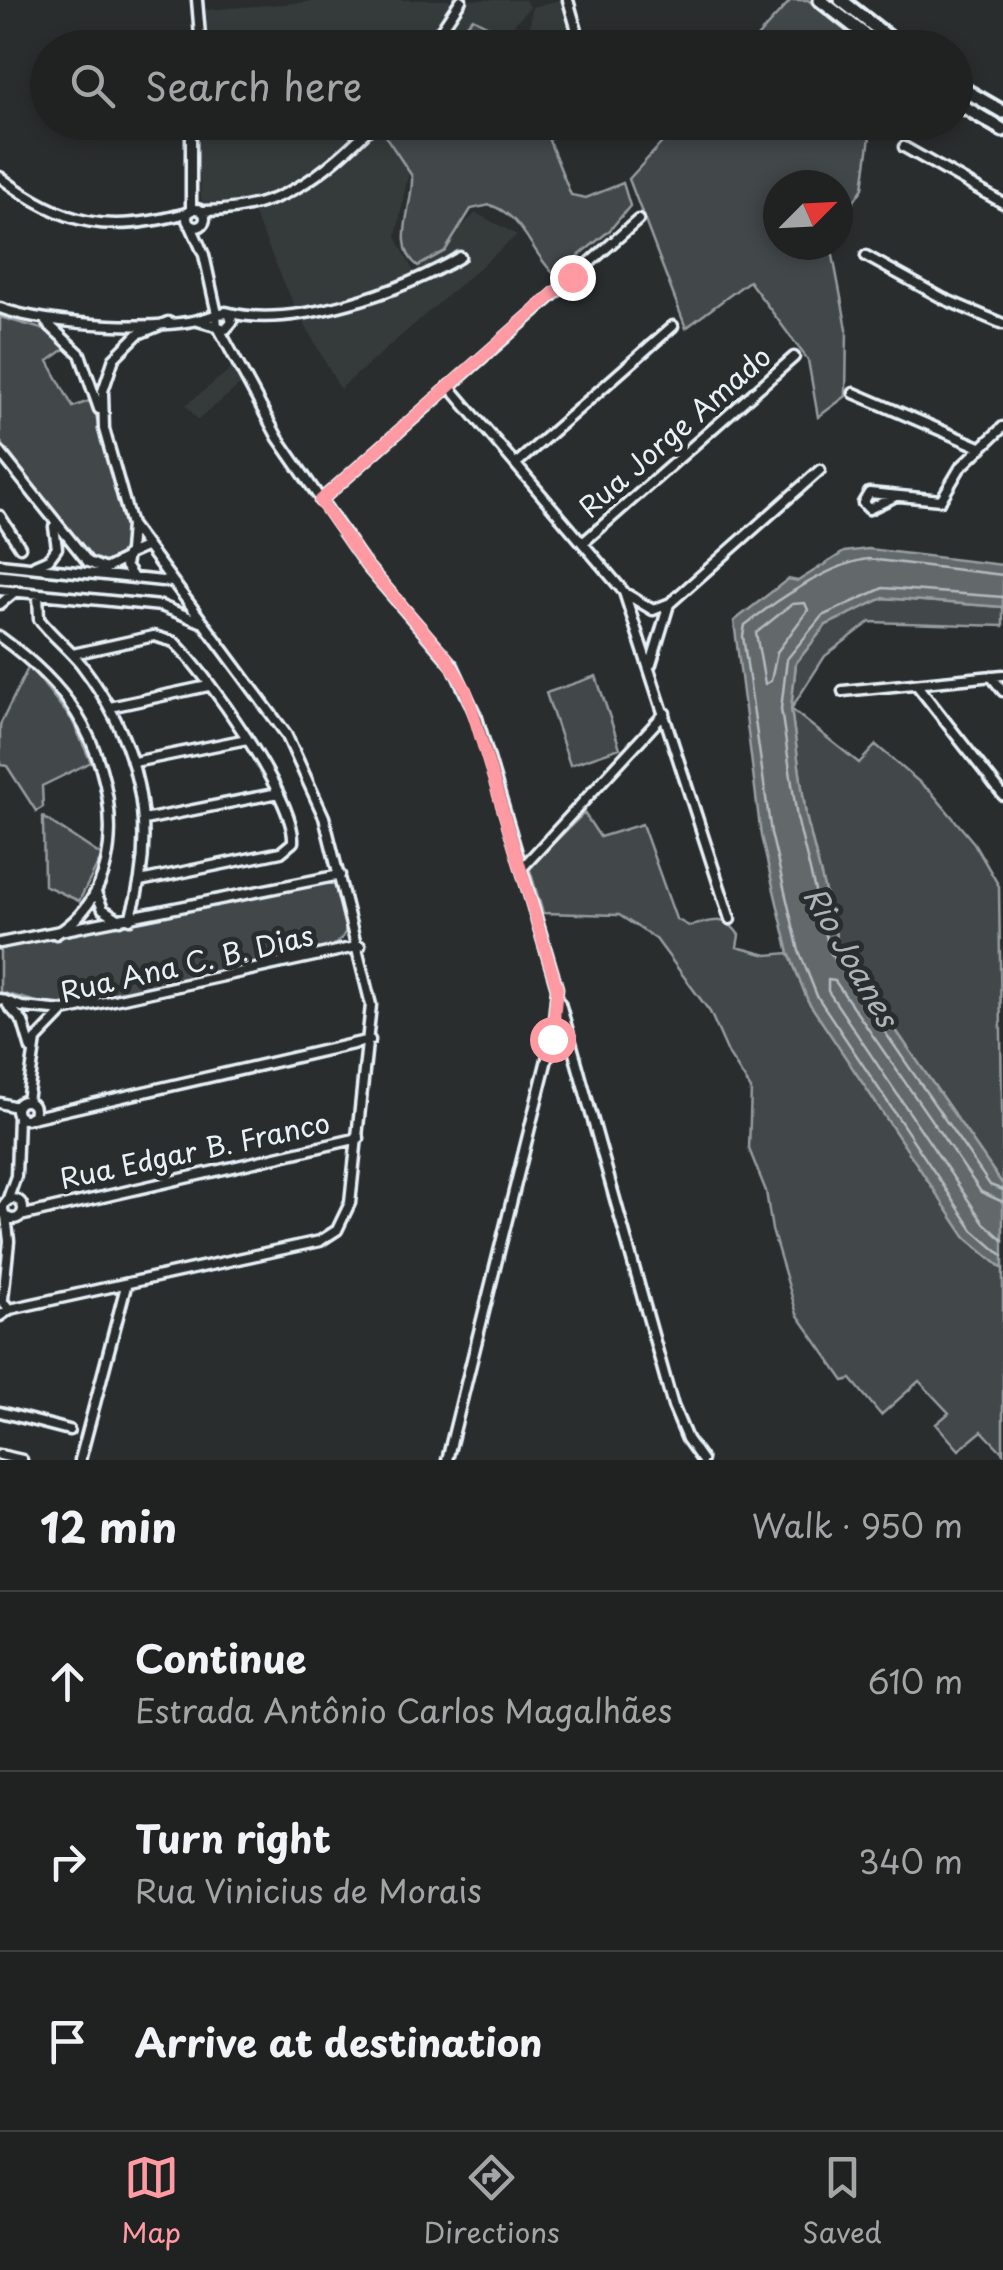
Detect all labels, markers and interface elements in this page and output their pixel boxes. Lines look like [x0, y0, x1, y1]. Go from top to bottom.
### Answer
search box [30, 30, 973, 140]
text: Search here [145, 57, 362, 114]
icon: search [65, 58, 120, 113]
north arrow [763, 170, 853, 260]
route end [550, 255, 596, 301]
street label: Rua Jorge Amado [568, 335, 780, 527]
water label: Rio Joanes [794, 877, 912, 1036]
street label: Rua Ana C. B. Dias [56, 913, 317, 1013]
route start [530, 1017, 576, 1063]
street label: Rua Edgar B. Franco [56, 1100, 334, 1199]
text: 12 min [40, 1494, 177, 1557]
text: Walk · 950 m [752, 1501, 963, 1549]
text: Continue [135, 1629, 306, 1686]
icon: ahead [40, 1654, 95, 1709]
text: 610 m [868, 1657, 963, 1705]
text: Estrada Antônio Carlos Magalhães [135, 1686, 672, 1734]
text: Turn right [135, 1809, 331, 1866]
icon: right [40, 1834, 95, 1889]
text: 340 m [858, 1837, 963, 1885]
text: Rua Vinicius de Morais [135, 1866, 482, 1914]
text: Arrive at destination [135, 2013, 543, 2070]
icon: arrive [40, 2014, 95, 2069]
tab: Map [121, 2150, 181, 2253]
tab: Directions [424, 2150, 560, 2253]
tab: Saved [802, 2150, 882, 2253]

